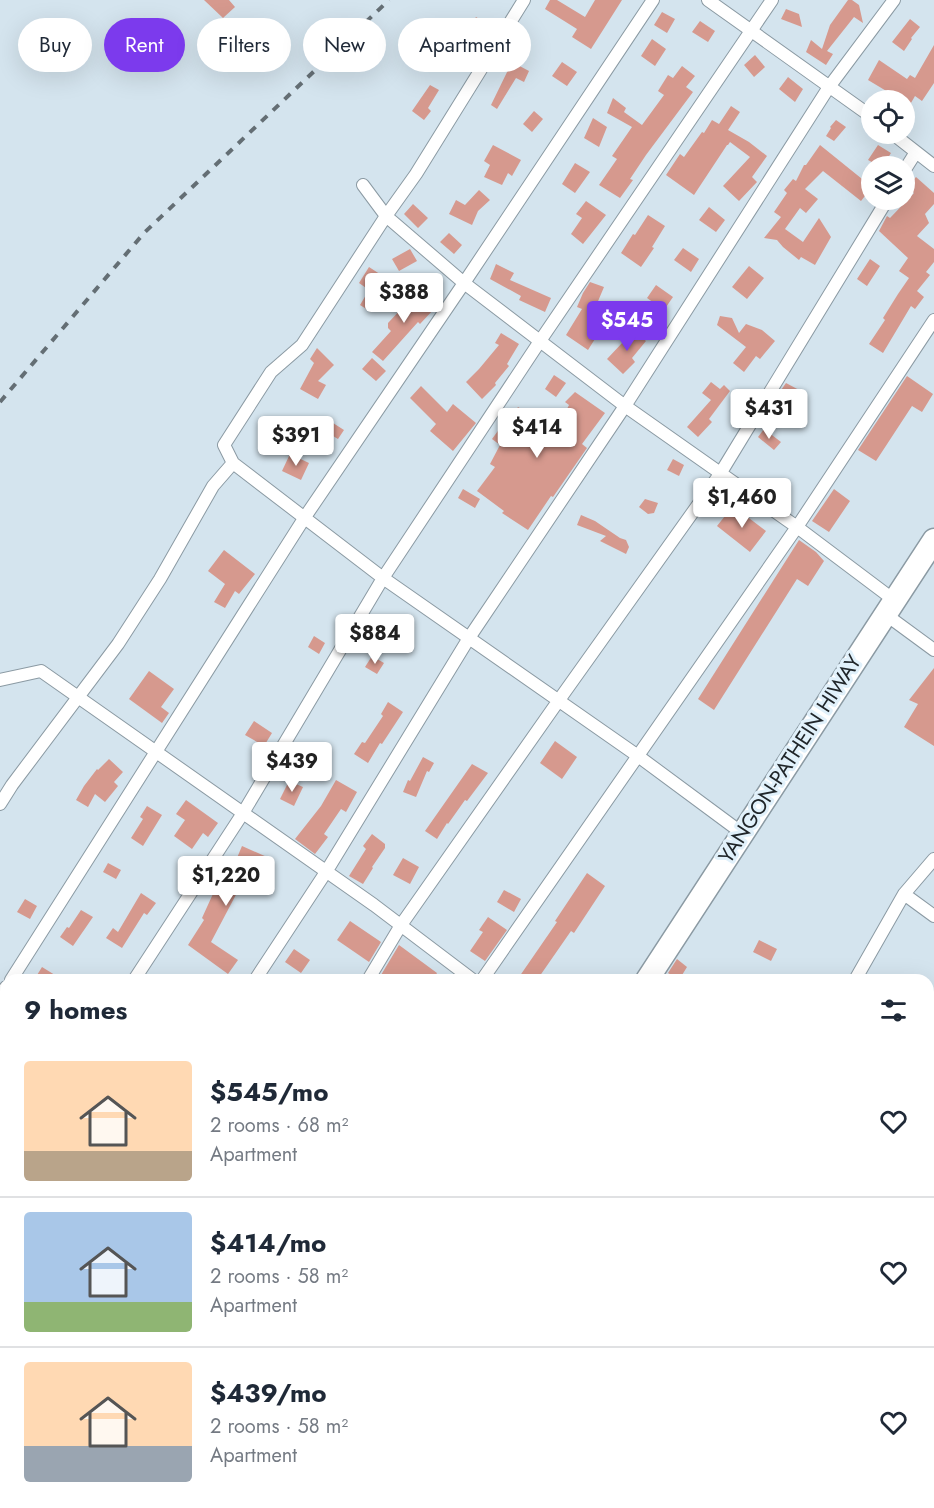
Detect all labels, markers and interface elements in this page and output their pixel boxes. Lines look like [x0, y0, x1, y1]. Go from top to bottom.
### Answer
chip: Buy [18, 18, 92, 72]
chip: Rent [104, 18, 185, 72]
chip: Filters [197, 18, 291, 72]
chip: New [303, 18, 386, 72]
chip: Apartment [398, 18, 531, 72]
map controls [861, 90, 915, 210]
button: locate [861, 90, 915, 144]
button: layers [861, 156, 915, 210]
pin: $388 [368, 273, 440, 324]
text: $388 [379, 278, 429, 307]
pin: $545 [591, 301, 663, 352]
text: $545 [601, 306, 653, 335]
pin: $431 [733, 389, 805, 440]
text: $431 [745, 394, 794, 423]
pin: $414 [501, 408, 573, 459]
text: $414 [512, 413, 562, 442]
pin: $391 [260, 416, 332, 467]
text: $391 [272, 421, 320, 450]
pin: $1,460 [693, 478, 791, 529]
text: $1,460 [707, 483, 777, 512]
pin: $884 [339, 614, 411, 665]
text: $884 [349, 619, 401, 648]
street label: YANGON-PATHEIN HIWAY [711, 649, 869, 869]
pin: $439 [256, 742, 328, 793]
text: $439 [266, 747, 318, 776]
pin: $1,220 [177, 856, 275, 907]
text: $1,220 [192, 861, 260, 890]
text: 9 homes [24, 991, 127, 1029]
icon: filters [877, 994, 910, 1027]
text: $545/mo [210, 1073, 329, 1111]
icon: home [72, 1085, 144, 1157]
icon: heart [877, 1105, 910, 1138]
text: 2 rooms · 68 m² [210, 1111, 348, 1140]
text: Apartment [210, 1140, 297, 1169]
text: $414/mo [210, 1224, 326, 1262]
icon: home [72, 1236, 144, 1308]
icon: heart [877, 1256, 910, 1289]
text: 2 rooms · 58 m² [210, 1262, 348, 1291]
text: Apartment [210, 1291, 297, 1320]
text: $439/mo [210, 1374, 327, 1412]
icon: home [72, 1386, 144, 1458]
icon: heart [877, 1406, 910, 1439]
text: 2 rooms · 58 m² [210, 1412, 348, 1441]
text: Apartment [210, 1441, 297, 1470]

